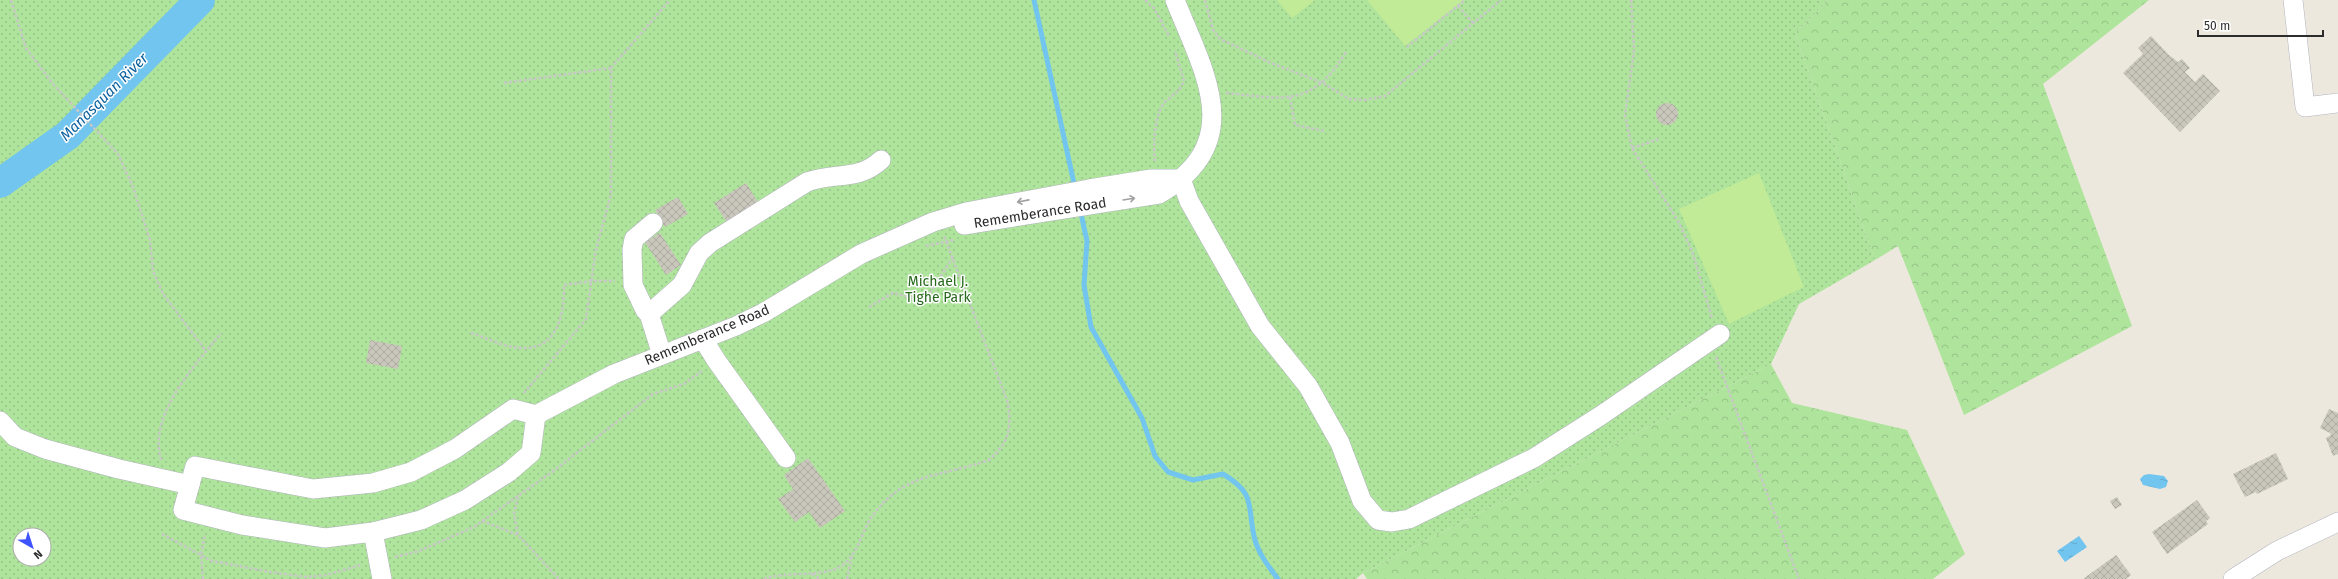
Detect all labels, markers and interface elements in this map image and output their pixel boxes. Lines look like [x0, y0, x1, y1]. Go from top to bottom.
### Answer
scale bar [2198, 12, 2323, 38]
text: 50 m [2204, 19, 2230, 33]
water label: Manasquan River [56, 49, 152, 145]
street label: Rememberance Road [972, 194, 1108, 232]
one-way arrow [1122, 195, 1135, 203]
one-way arrow [1017, 198, 1030, 206]
park label: Michael J. Tighe Park [905, 273, 972, 306]
street label: Rememberance Road [642, 301, 772, 369]
north arrow [12, 527, 52, 567]
text: N [31, 547, 45, 562]

